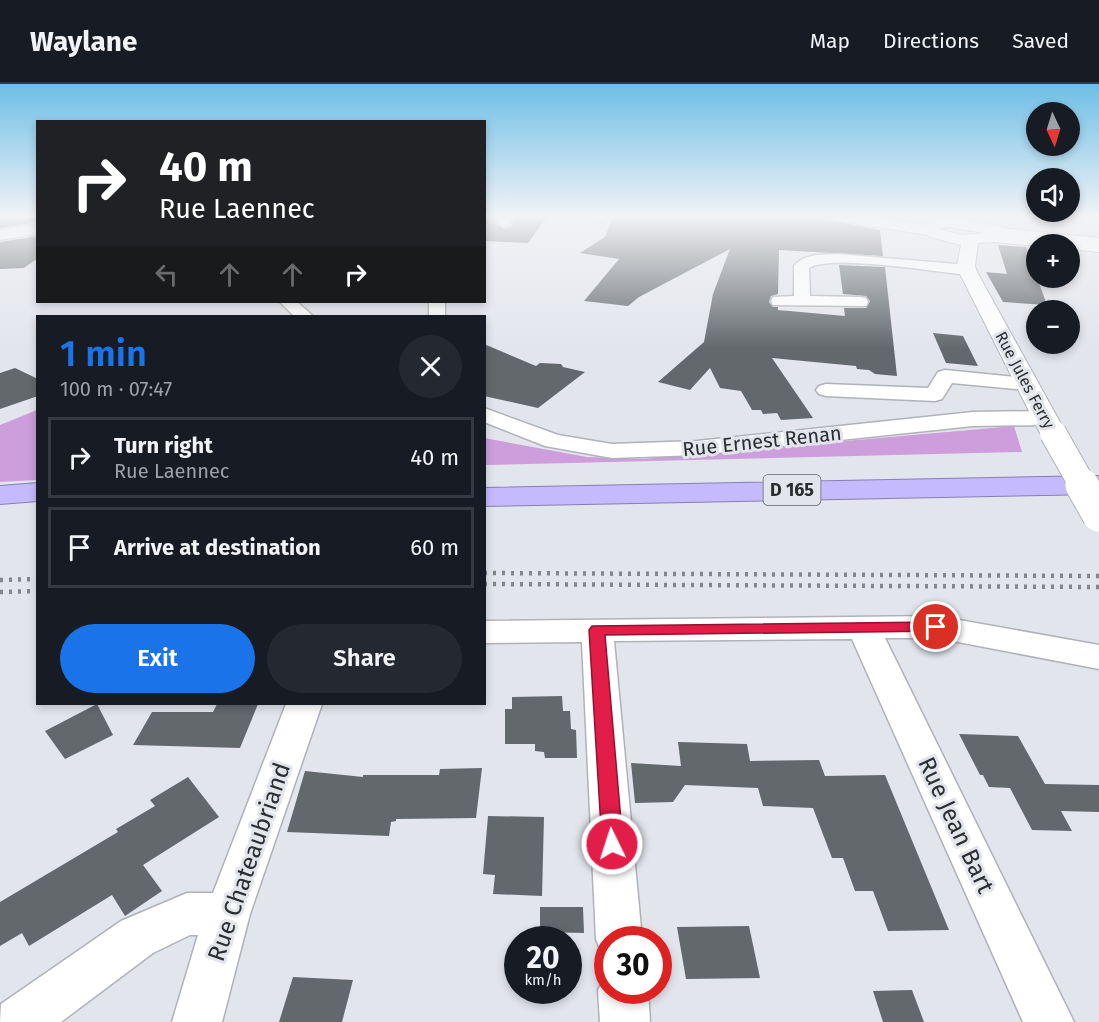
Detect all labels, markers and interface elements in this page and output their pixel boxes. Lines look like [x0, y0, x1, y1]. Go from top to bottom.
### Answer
text: Waylane [30, 25, 137, 58]
text: Map [810, 28, 850, 54]
text: Directions [883, 28, 979, 54]
text: Saved [1012, 28, 1069, 54]
north arrow [1026, 102, 1080, 156]
map controls [1026, 102, 1080, 354]
text: 40 m [159, 142, 253, 192]
icon: right [60, 144, 138, 222]
button: sound [1026, 168, 1080, 222]
text: Rue Laennec [159, 193, 315, 225]
button: + [1026, 234, 1080, 288]
icon: left [150, 258, 183, 291]
icon: ahead [213, 258, 246, 291]
icon: ahead [276, 258, 309, 291]
icon: right [339, 258, 372, 291]
button: − [1026, 300, 1080, 354]
street label: Rue Jules Ferry [991, 328, 1059, 432]
text: 1 min [60, 332, 147, 376]
button: close [399, 335, 462, 398]
text: 100 m · 07:47 [60, 377, 172, 401]
street label: Rue Ernest Renan [681, 421, 843, 461]
text: Turn right [114, 432, 213, 459]
icon: right [63, 441, 96, 474]
text: 40 m [410, 444, 459, 471]
text: Rue Laennec [114, 459, 229, 483]
road number: D 165 [764, 475, 820, 505]
icon: arrive [63, 531, 96, 564]
text: Arrive at destination [114, 534, 321, 561]
text: 60 m [410, 534, 459, 561]
pin [910, 601, 961, 652]
icon: arrive [919, 610, 952, 643]
button: Exit [60, 624, 255, 693]
button: Share [267, 624, 462, 693]
street label: Rue Jean Bart [912, 752, 1000, 898]
street label: Rue Chateaubriand [202, 759, 296, 965]
position arrow [580, 812, 644, 876]
speed limit sign: 30 [594, 926, 672, 1004]
text: 20 [526, 940, 560, 976]
text: km/h [524, 971, 562, 989]

